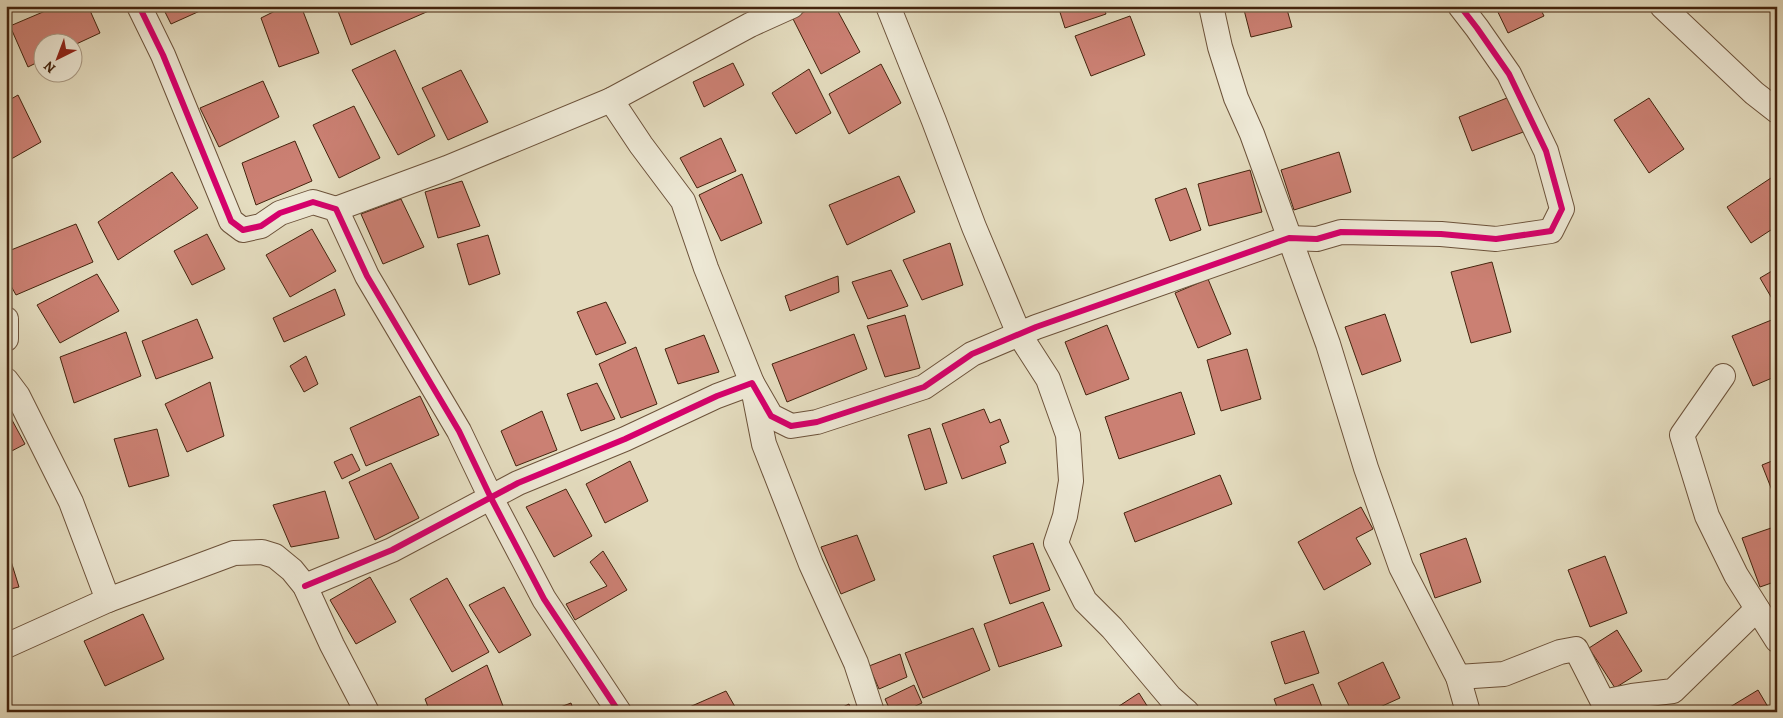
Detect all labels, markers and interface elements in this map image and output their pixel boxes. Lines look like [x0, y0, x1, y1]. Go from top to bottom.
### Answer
north arrow [32, 32, 82, 82]
text: N [39, 57, 60, 78]

